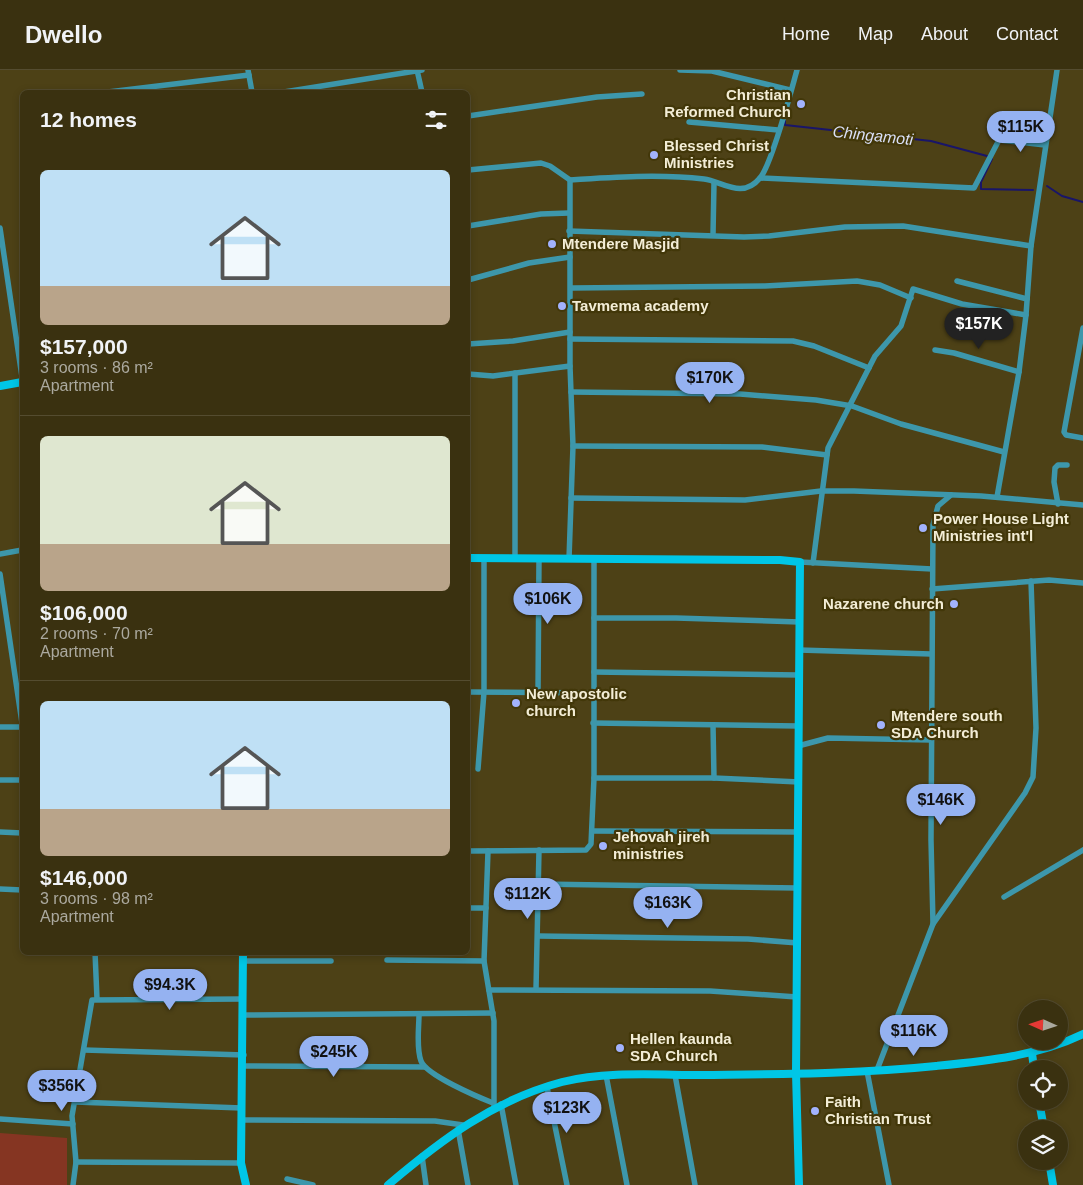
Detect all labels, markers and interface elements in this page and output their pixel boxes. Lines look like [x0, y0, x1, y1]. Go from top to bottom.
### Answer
text: Dwello [25, 21, 102, 48]
text: Home [782, 24, 830, 44]
text: Map [858, 24, 893, 44]
text: About [921, 24, 968, 44]
text: Contact [996, 24, 1058, 44]
place label: Christian Reformed Church [664, 86, 791, 120]
marker: Christian Reformed Church [795, 98, 807, 110]
icon: filters [422, 106, 450, 134]
text: 12 homes [40, 108, 137, 131]
pin: $115K [986, 111, 1056, 153]
text: $115K [998, 118, 1044, 135]
water label: Chingamoti [832, 123, 915, 148]
place label: Blessed Christ Ministries [664, 137, 769, 171]
marker: Blessed Christ Ministries [648, 149, 660, 161]
icon: home [200, 203, 290, 293]
place label: Mtendere Masjid [562, 235, 680, 252]
marker: Mtendere Masjid [546, 238, 558, 250]
place label: Tavmema academy [572, 297, 709, 314]
marker: Tavmema academy [556, 300, 568, 312]
pin: $157K [944, 308, 1014, 350]
text: $157K [955, 315, 1003, 332]
text: $157,000 [40, 335, 128, 358]
text: 3 rooms · 86 m² [40, 359, 153, 376]
pin: $170K [675, 362, 745, 404]
text: $170K [686, 369, 734, 386]
text: Apartment [40, 377, 114, 394]
icon: home [200, 468, 290, 558]
place label: Power House Light Ministries int'l [933, 510, 1069, 544]
marker: Power House Light Ministries int'l [917, 522, 929, 534]
pin: $106K [513, 582, 583, 625]
text: $106K [524, 590, 572, 607]
place label: Nazarene church [823, 595, 944, 612]
marker: Nazarene church [948, 598, 960, 610]
text: $106,000 [40, 601, 128, 624]
text: 2 rooms · 70 m² [40, 625, 153, 642]
text: Apartment [40, 643, 114, 660]
place label: New apostolic church [526, 685, 627, 719]
marker: New apostolic church [510, 697, 522, 709]
place label: Mtendere south SDA Church [891, 707, 1003, 741]
marker: Mtendere south SDA Church [875, 719, 887, 731]
icon: home [200, 733, 290, 823]
pin: $146K [906, 784, 976, 826]
text: $146K [917, 791, 965, 808]
place label: Jehovah jireh ministries [613, 828, 710, 862]
marker: Jehovah jireh ministries [597, 840, 609, 852]
text: $146,000 [40, 866, 128, 889]
pin: $112K [493, 878, 563, 920]
text: $112K [505, 885, 551, 902]
pin: $163K [633, 886, 703, 929]
text: 3 rooms · 98 m² [40, 890, 153, 907]
text: $163K [644, 894, 692, 911]
text: Apartment [40, 908, 114, 925]
pin: $94.3K [129, 968, 211, 1011]
text: $94.3K [144, 976, 196, 993]
north arrow [1018, 1000, 1068, 1050]
map controls [1018, 1000, 1068, 1170]
pin: $116K [879, 1014, 949, 1057]
text: $116K [891, 1022, 937, 1039]
place label: Hellen kaunda SDA Church [630, 1030, 732, 1064]
pin: $245K [299, 1036, 369, 1078]
marker: Hellen kaunda SDA Church [614, 1042, 626, 1054]
text: $245K [310, 1043, 358, 1060]
button: locate [1018, 1060, 1068, 1110]
pin: $356K [27, 1070, 97, 1112]
text: $356K [38, 1077, 86, 1094]
pin: $123K [532, 1092, 602, 1134]
place label: Faith Christian Trust [825, 1093, 931, 1127]
text: $123K [543, 1099, 591, 1116]
marker: Faith Christian Trust [809, 1105, 821, 1117]
button: layers [1018, 1120, 1068, 1170]

